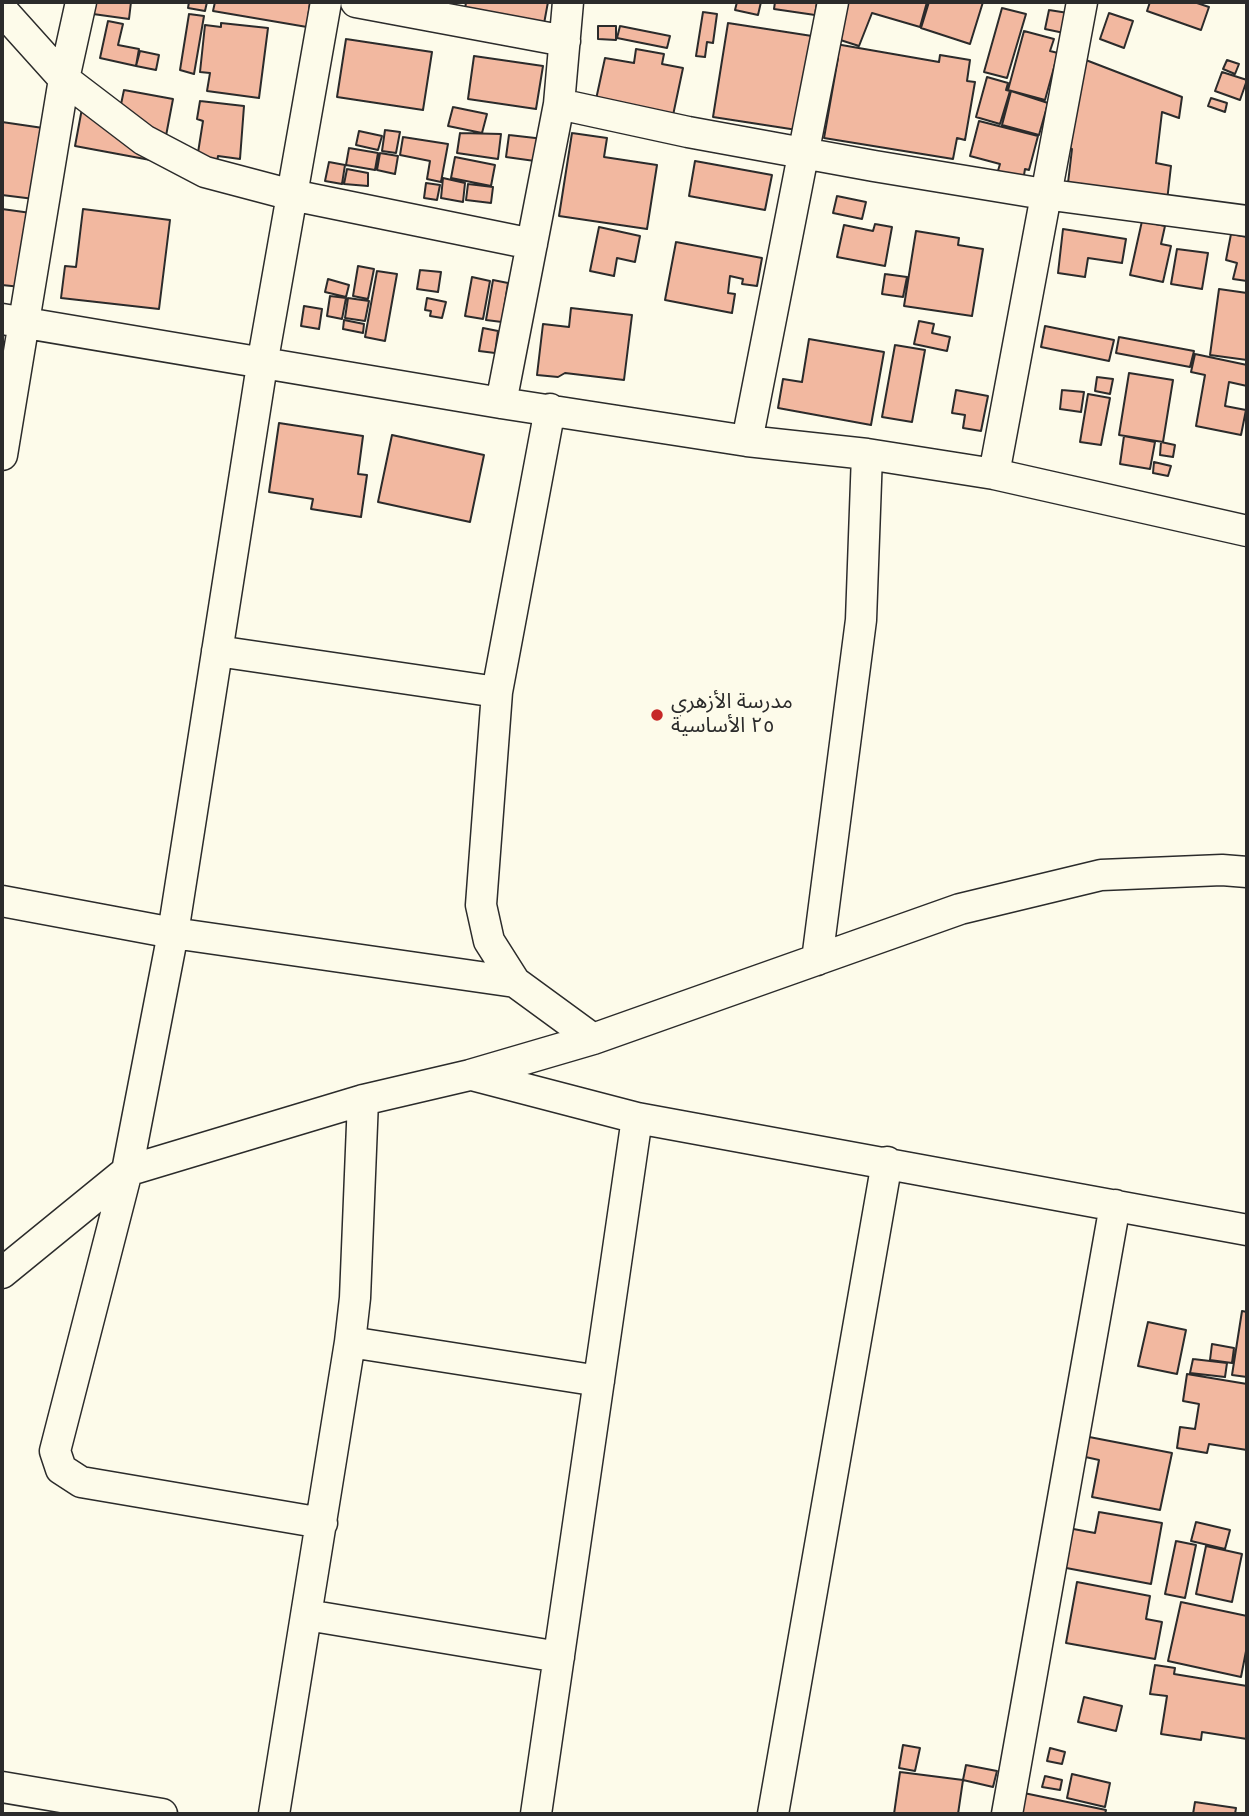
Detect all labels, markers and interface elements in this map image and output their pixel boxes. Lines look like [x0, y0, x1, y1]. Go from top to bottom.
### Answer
place label: مدرسة الأزهري ٢٥ الأساسية [671, 690, 793, 740]
marker: مدرسة الأزهري ٢٥ الأساسية [649, 707, 665, 723]

